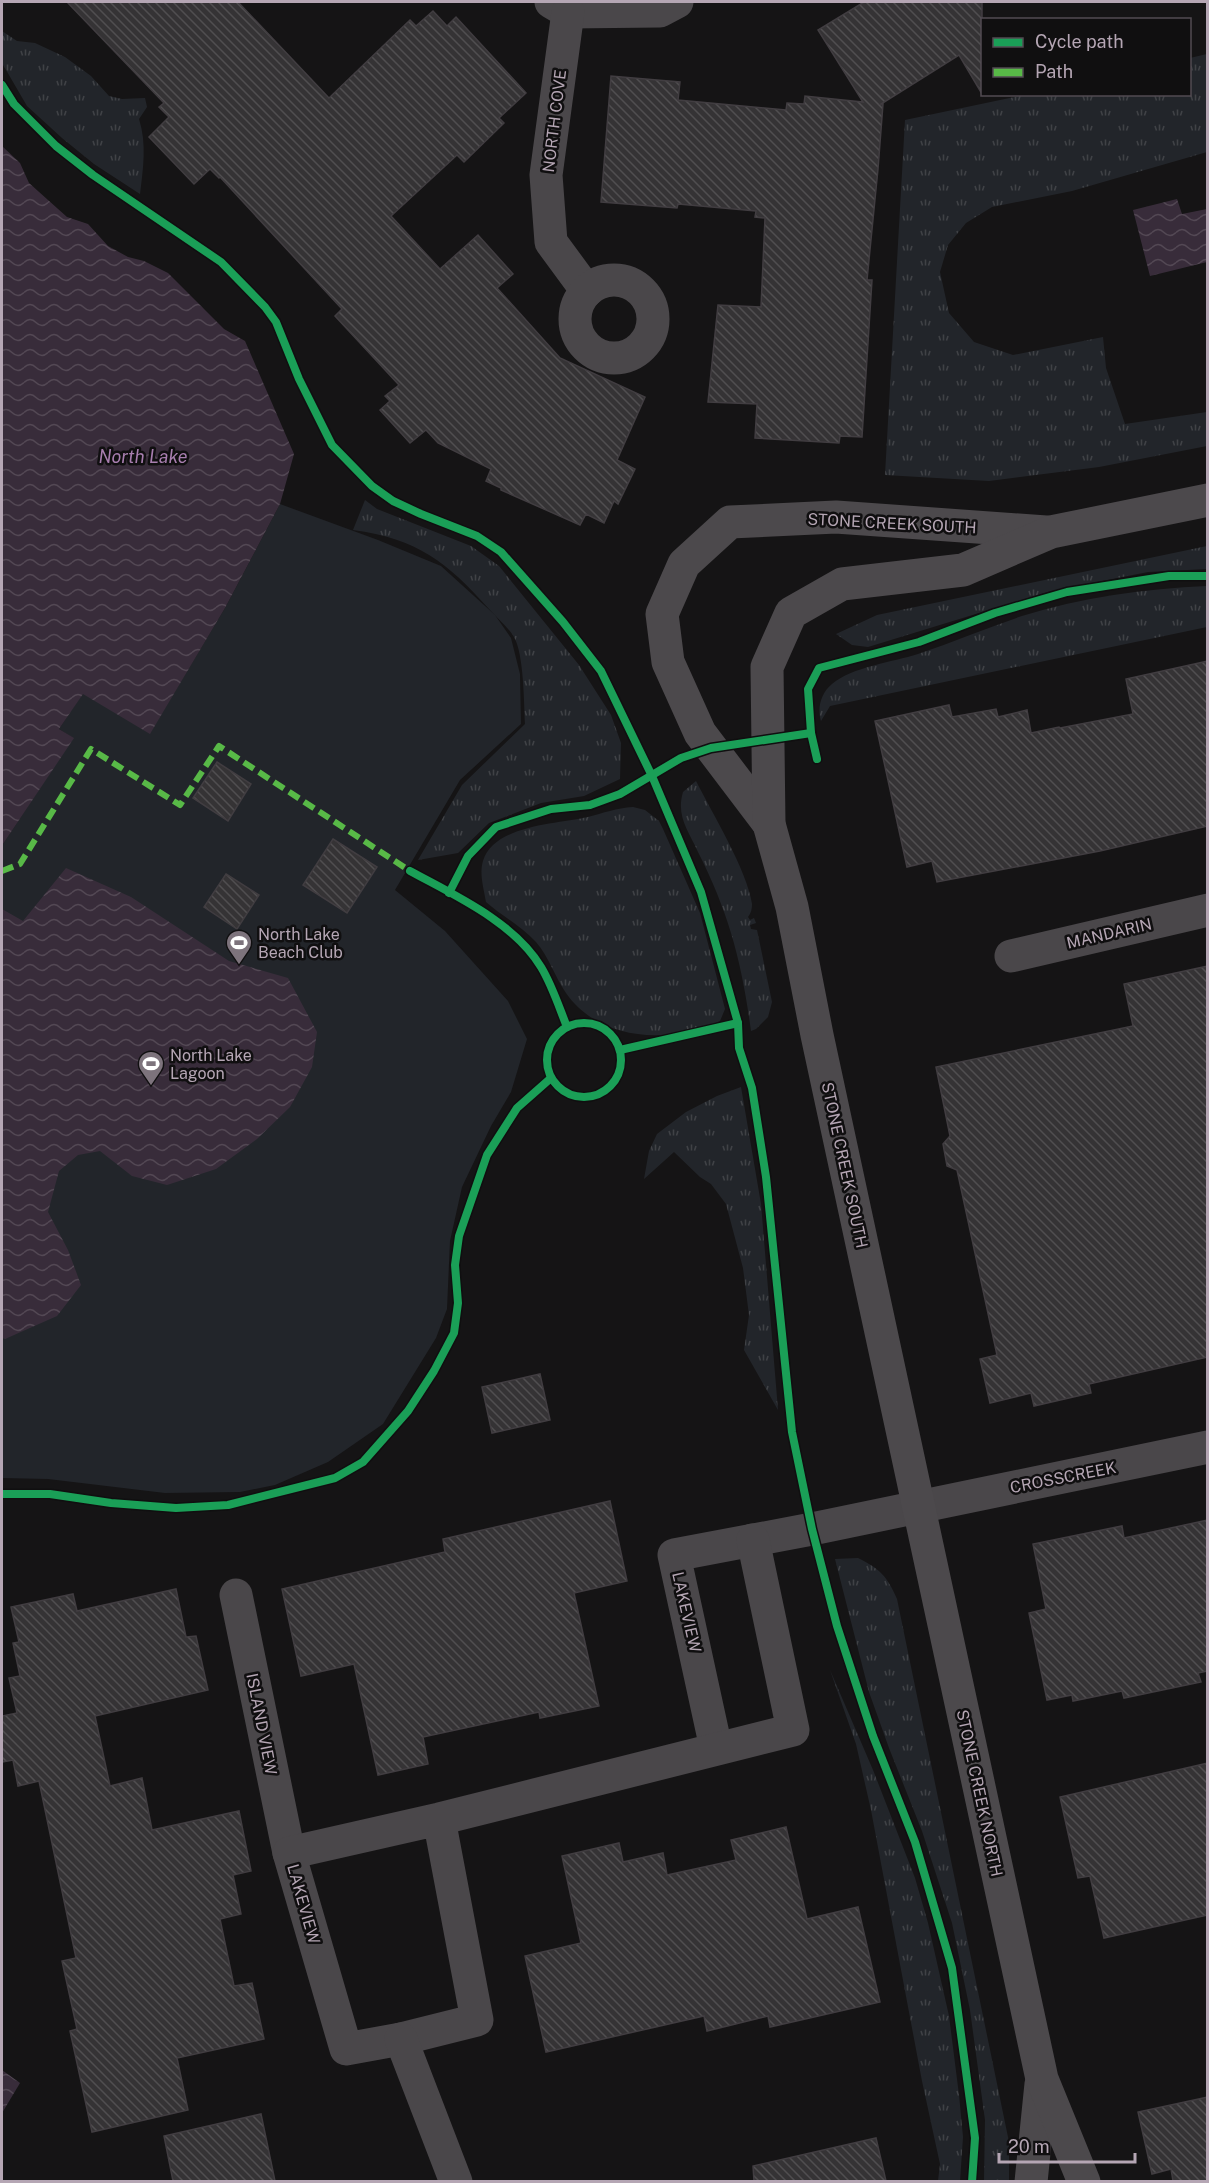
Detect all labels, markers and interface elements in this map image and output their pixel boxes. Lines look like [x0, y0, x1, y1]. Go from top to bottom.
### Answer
legend [981, 18, 1191, 96]
text: Cycle path [1035, 31, 1124, 52]
text: Path [1035, 61, 1073, 82]
street label: NORTH COVE [539, 69, 570, 173]
water label: North Lake [98, 446, 188, 467]
street label: STONE CREEK SOUTH [807, 510, 977, 537]
street label: MANDARIN [1065, 914, 1154, 953]
place label: North Lake Beach Club [258, 925, 343, 962]
sports icon: North Lake Beach Club [224, 928, 254, 966]
place label: North Lake Lagoon [170, 1046, 252, 1083]
sports icon: North Lake Lagoon [136, 1049, 166, 1087]
street label: STONE CREEK SOUTH [818, 1080, 871, 1250]
street label: CROSSCREEK [1009, 1458, 1118, 1497]
street label: LAKEVIEW [668, 1570, 705, 1654]
street label: ISLAND VIEW [242, 1672, 281, 1777]
street label: STONE CREEK NORTH [953, 1708, 1007, 1878]
street label: LAKEVIEW [283, 1862, 324, 1946]
scale bar [999, 2126, 1136, 2164]
text: 20 m [1008, 2136, 1050, 2157]

